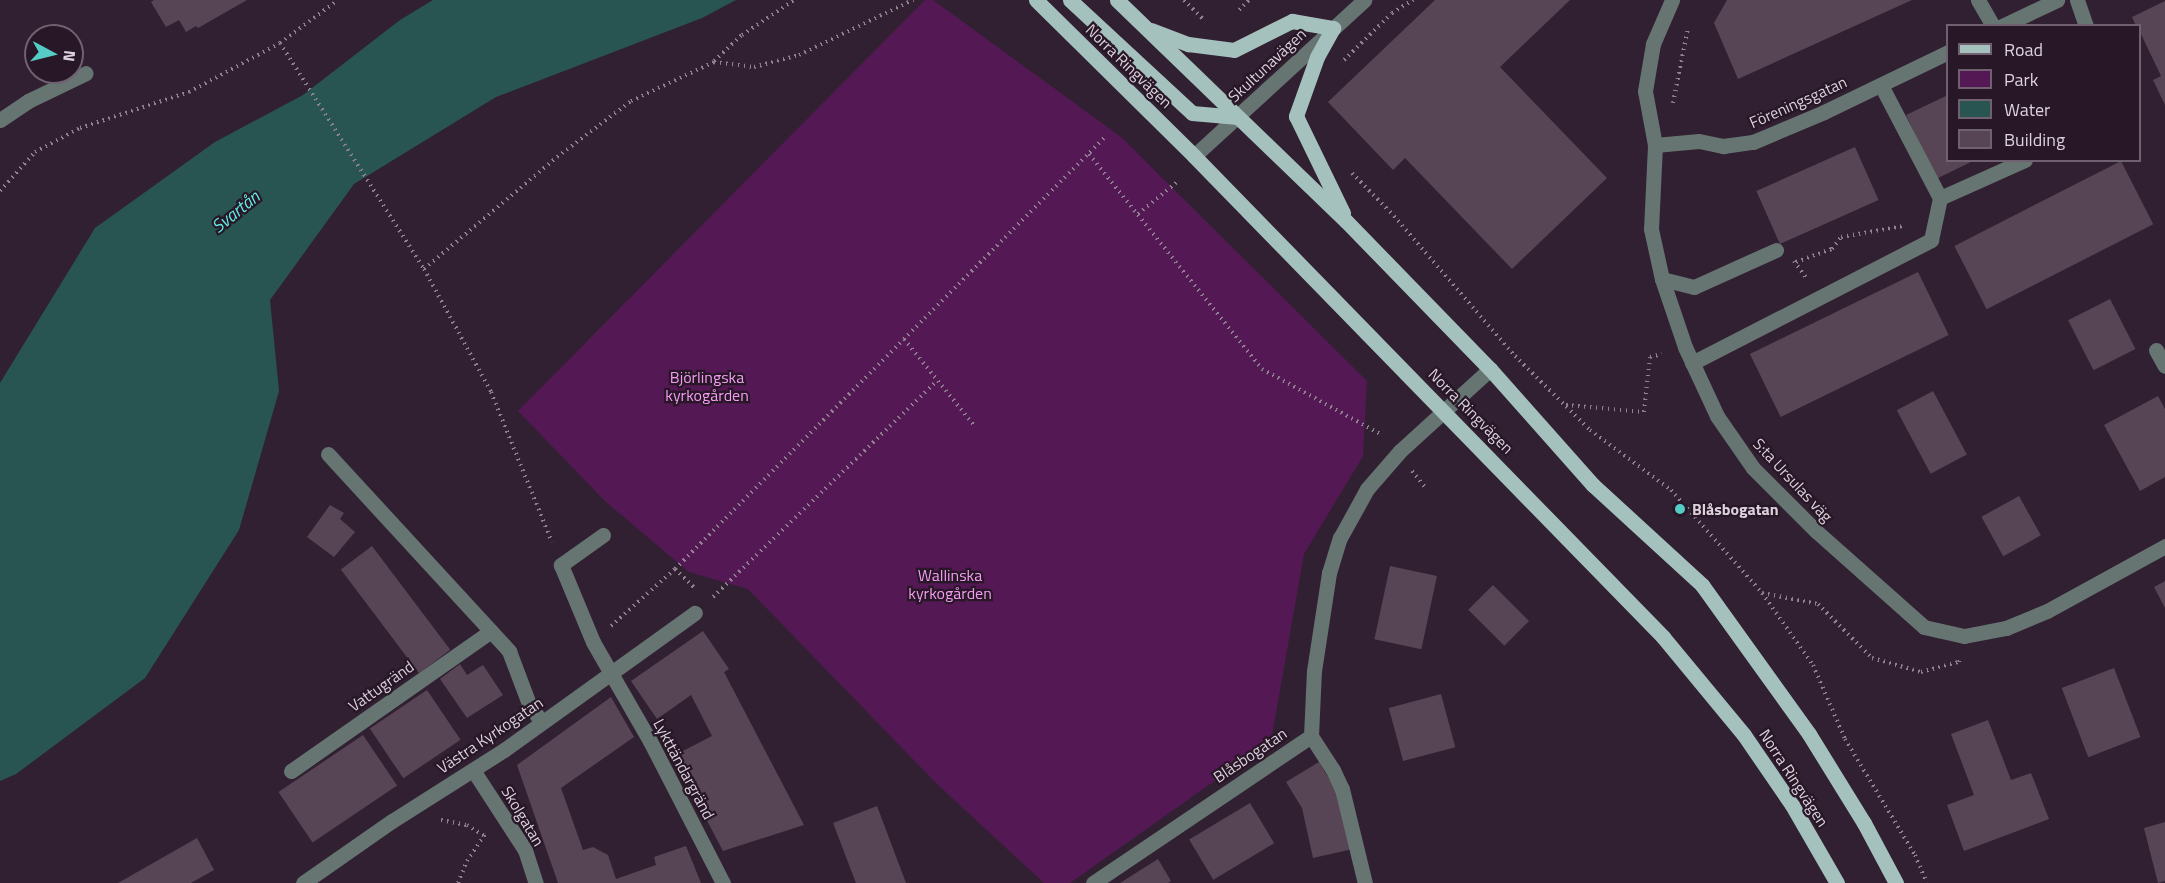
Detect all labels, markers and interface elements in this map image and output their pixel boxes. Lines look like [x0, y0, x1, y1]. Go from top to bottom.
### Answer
street label: Norra Ringvägen [1082, 20, 1176, 112]
north arrow [24, 24, 84, 84]
street label: Skultunavägen [1224, 24, 1310, 106]
legend [1946, 24, 2141, 162]
text: Road [2004, 36, 2043, 63]
text: N [57, 49, 82, 63]
text: Park [2004, 66, 2038, 93]
street label: Föreningsgatan [1746, 72, 1850, 132]
text: Water [2004, 96, 2050, 123]
text: Building [2004, 126, 2065, 153]
water label: Svartån [208, 186, 264, 238]
street label: Norra Ringvägen [1424, 364, 1518, 458]
park label: Björlingska kyrkogården [665, 367, 749, 405]
street label: S:ta Ursulas väg [1749, 434, 1837, 526]
place label: Blåsbogatan [1692, 499, 1779, 519]
marker: Blåsbogatan [1673, 502, 1687, 516]
park label: Wallinska kyrkogården [908, 565, 992, 603]
street label: Vattugränd [345, 656, 417, 716]
street label: Västra Kyrkogatan [433, 693, 547, 777]
street label: Lykttändargränd [649, 716, 719, 822]
street label: Blåsbogatan [1210, 723, 1290, 787]
street label: Norra Ringvägen [1755, 726, 1833, 830]
street label: Skolgatan [498, 782, 548, 850]

